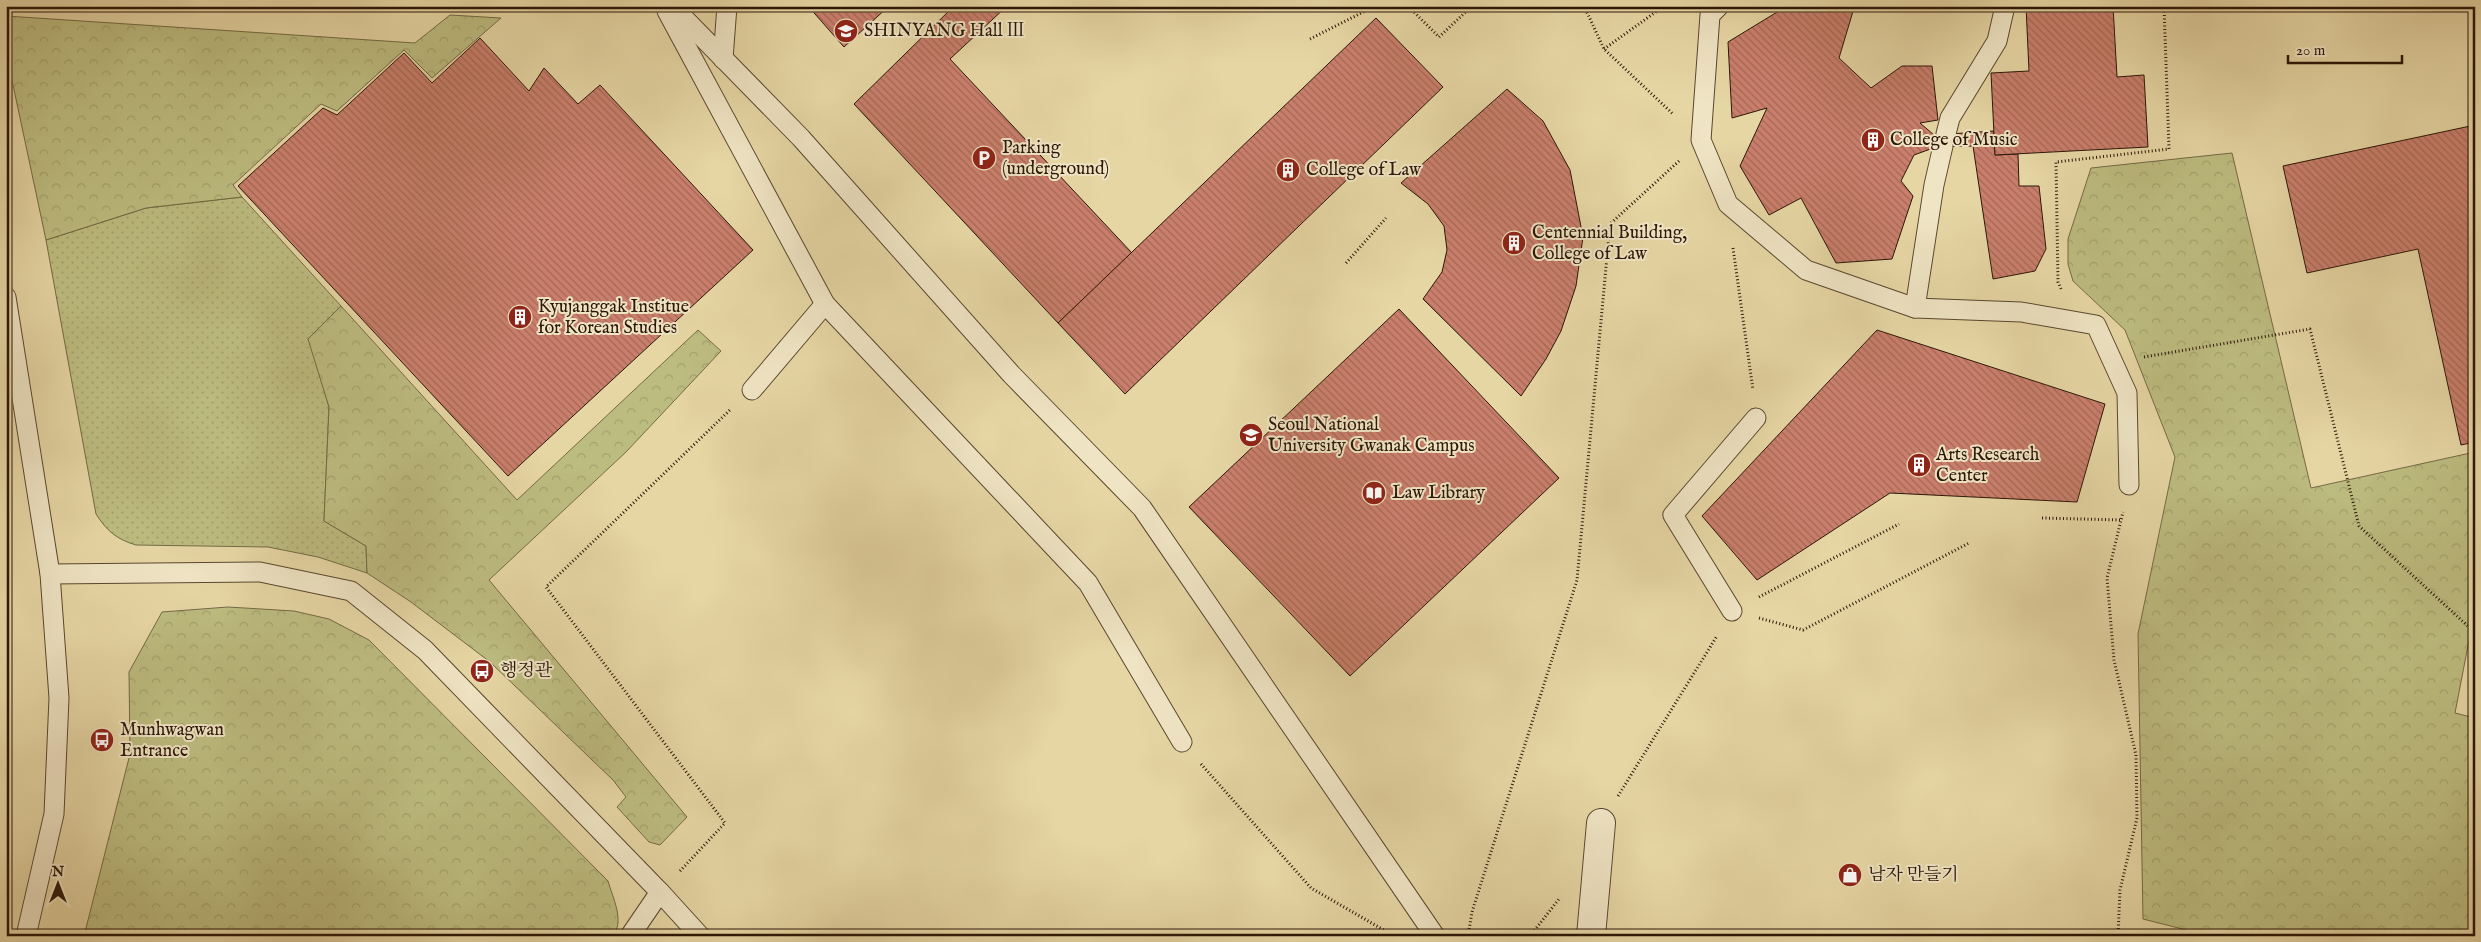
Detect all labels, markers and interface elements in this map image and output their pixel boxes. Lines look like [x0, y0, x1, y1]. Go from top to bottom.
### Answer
school or university icon: SHINYANG Hall Ⅲ [833, 18, 859, 44]
place label: SHINYANG Hall Ⅲ [864, 20, 1025, 43]
scale bar [2288, 32, 2402, 64]
text: 20 m [2296, 41, 2326, 60]
building icon: College of Music [1860, 127, 1886, 153]
place label: College of Music [1890, 129, 2018, 152]
place label: Parking (underground) [1002, 137, 1109, 181]
parking icon: Parking (underground) [971, 145, 997, 171]
building icon: College of Law [1275, 157, 1301, 183]
place label: College of Law [1306, 159, 1422, 182]
place label: Centennial Building, College of Law [1532, 222, 1687, 266]
building icon: Centennial Building, College of Law [1501, 230, 1527, 256]
place label: Kyujanggak Institue for Korean Studies [538, 296, 689, 340]
building icon: Kyujanggak Institue for Korean Studies [507, 304, 533, 330]
place label: Seoul National University Gwanak Campus [1268, 414, 1475, 458]
school or university icon: Seoul National University Gwanak Campus [1238, 422, 1264, 448]
place label: Arts Research Center [1935, 444, 2040, 488]
building icon: Arts Research Center [1906, 452, 1932, 478]
library icon: Law Library [1361, 480, 1387, 506]
place label: Law Library [1392, 482, 1485, 505]
bus stop icon: 행정관 [469, 658, 495, 684]
place label: 행정관 [500, 660, 553, 683]
place label: Munhwagwan Entrance [120, 719, 224, 763]
bus stop icon: Munhwagwan Entrance [89, 727, 115, 753]
north arrow [32, 860, 82, 910]
shop icon: 남자 만들기 [1837, 862, 1863, 888]
text: N [51, 863, 64, 881]
place label: 남자 만들기 [1868, 864, 1959, 887]

